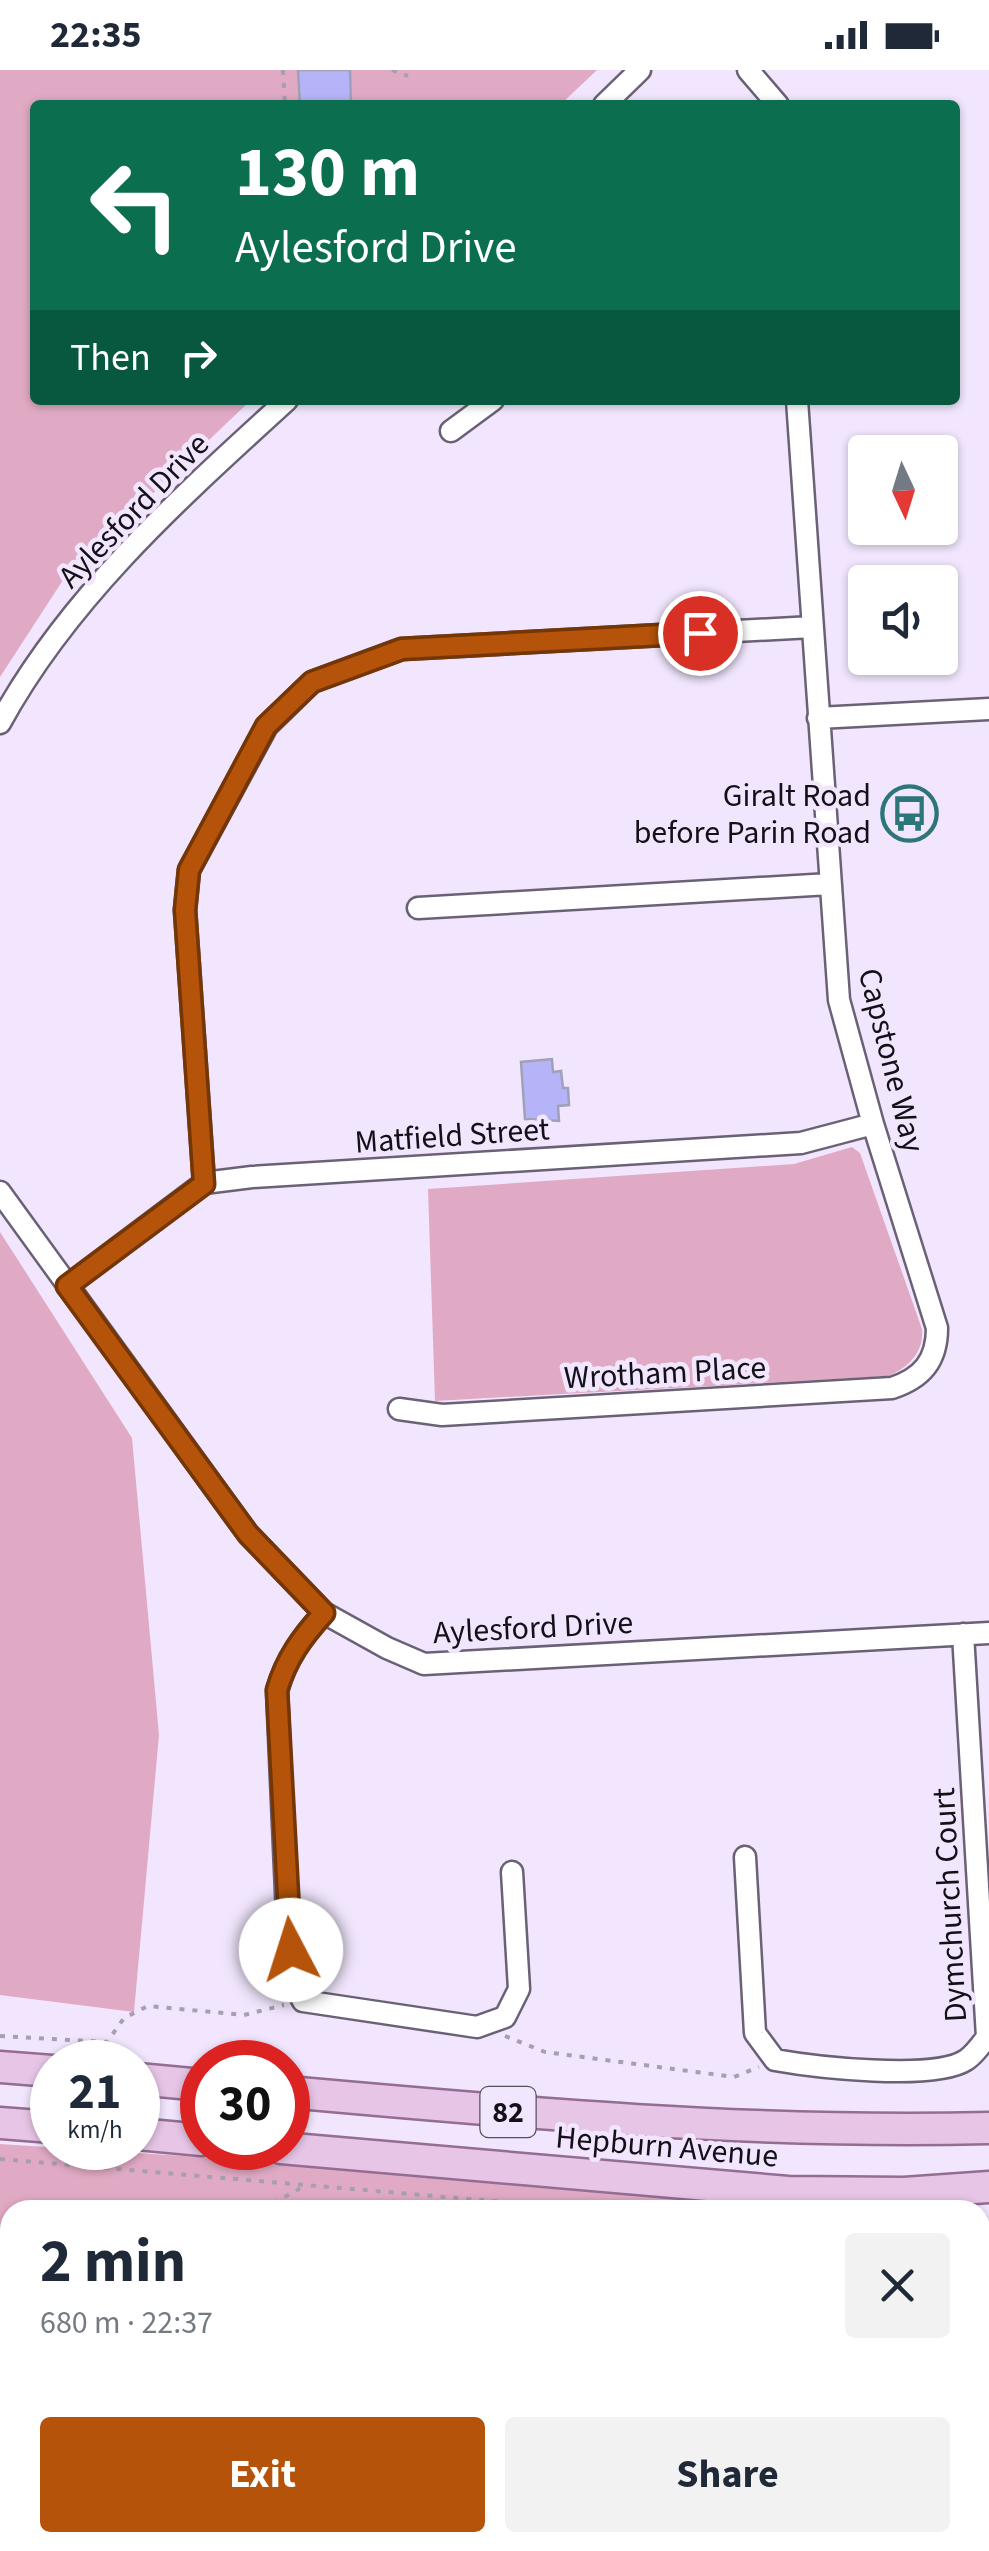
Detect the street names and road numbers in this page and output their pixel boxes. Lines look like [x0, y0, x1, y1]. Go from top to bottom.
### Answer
street label: Aylesford Drive [48, 423, 220, 599]
street label: Capstone Way [846, 963, 936, 1157]
street label: Matfield Street [353, 1106, 551, 1166]
street label: Wrotham Place [563, 1345, 767, 1401]
street label: Aylesford Drive [432, 1600, 634, 1656]
street label: Dymchurch Court [921, 1786, 979, 2023]
road number: 82 [480, 2087, 536, 2137]
street label: Hepburn Avenue [554, 2114, 780, 2180]

